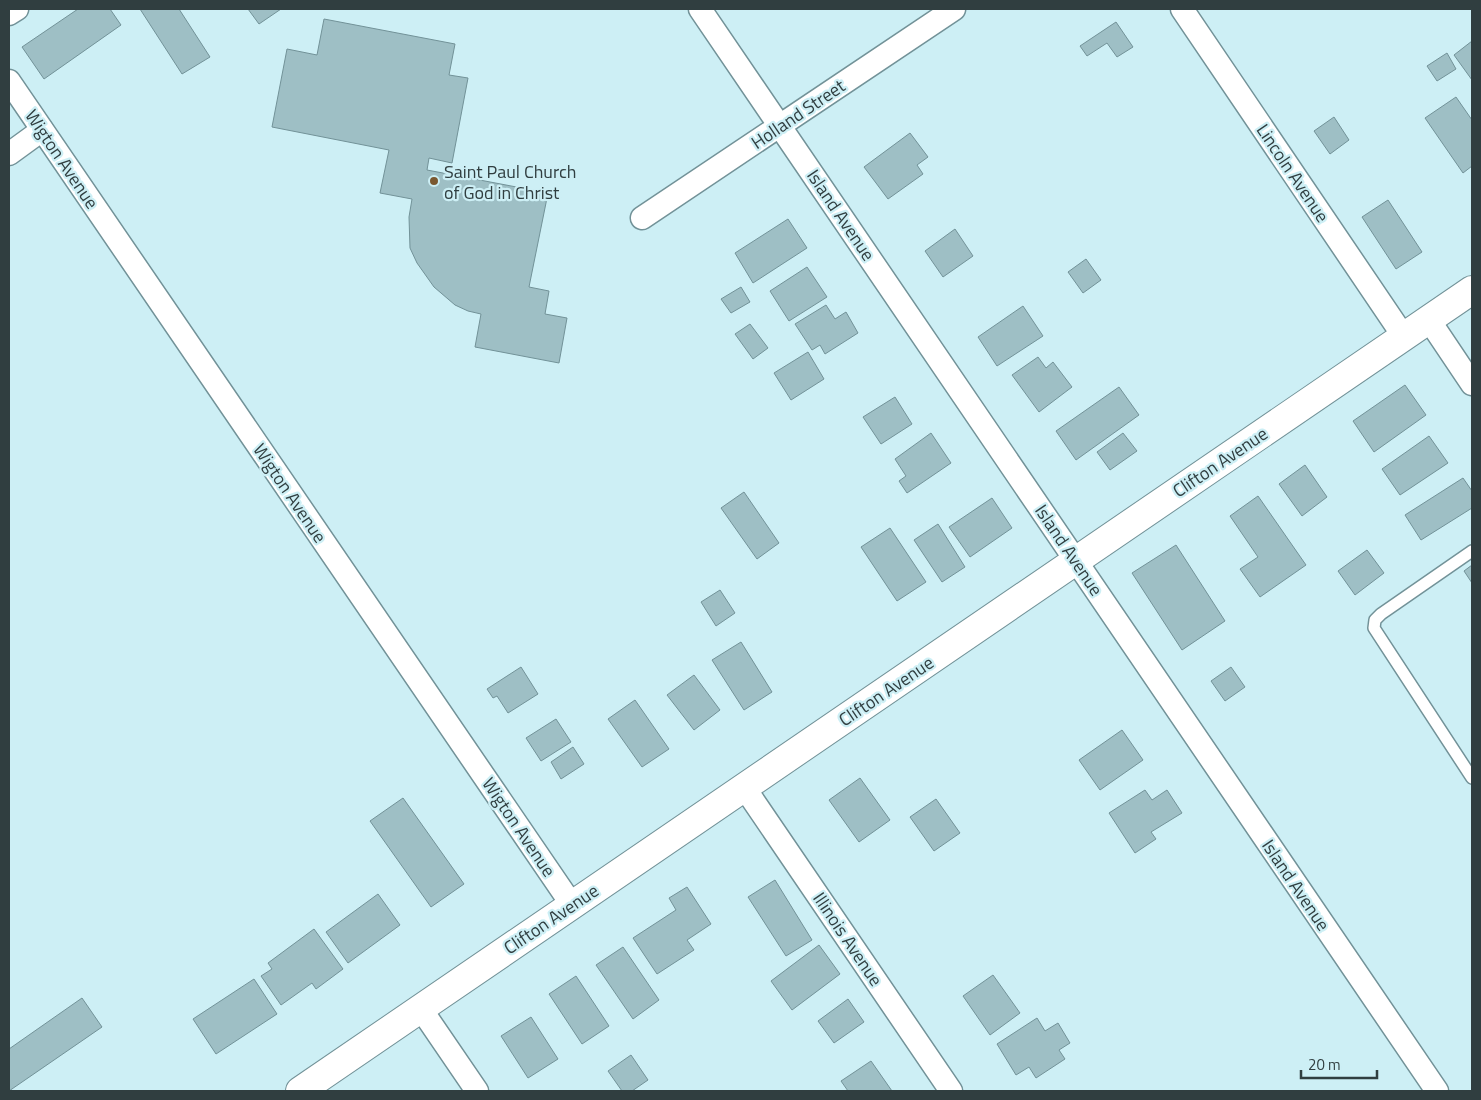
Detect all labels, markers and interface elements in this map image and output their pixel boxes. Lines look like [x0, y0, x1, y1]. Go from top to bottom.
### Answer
street label: Holland Street [745, 72, 851, 156]
street label: Wigton Avenue [19, 104, 105, 214]
street label: Lincoln Avenue [1250, 118, 1336, 228]
place label: Saint Paul Church of God in Christ [444, 158, 576, 206]
street label: Island Avenue [800, 164, 882, 266]
marker: Saint Paul Church of God in Christ [428, 175, 440, 187]
street label: Clifton Avenue [1167, 420, 1273, 504]
street label: Wigton Avenue [247, 438, 333, 548]
street label: Island Avenue [1028, 499, 1110, 601]
street label: Clifton Avenue [833, 649, 939, 733]
street label: Wigton Avenue [476, 772, 562, 882]
street label: Island Avenue [1255, 834, 1337, 936]
street label: Clifton Avenue [498, 877, 604, 961]
street label: Illinois Avenue [806, 887, 890, 991]
scale bar [1301, 1048, 1377, 1080]
text: 20 m [1308, 1053, 1341, 1076]

